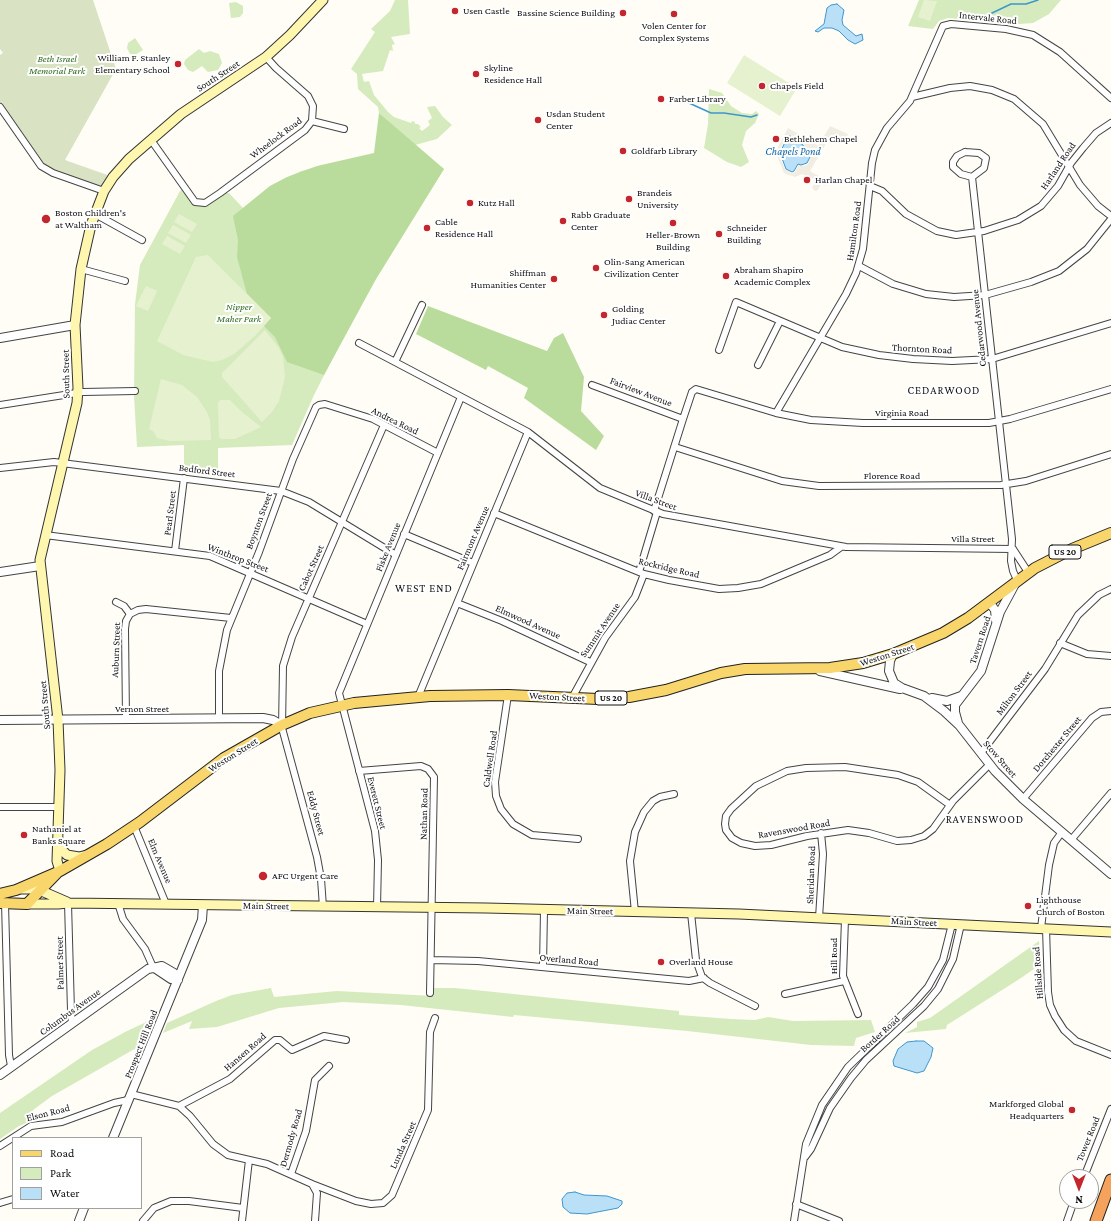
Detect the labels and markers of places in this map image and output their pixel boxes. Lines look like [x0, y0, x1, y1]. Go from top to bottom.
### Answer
place label: Usen Castle [463, 5, 510, 17]
marker: Usen Castle [450, 6, 460, 16]
place label: Bassine Science Building [517, 7, 615, 19]
marker: Bassine Science Building [618, 8, 628, 18]
marker: Volen Center for Complex Systems [669, 9, 679, 19]
place label: Volen Center for Complex Systems [639, 20, 709, 44]
place label: William F. Stanley Elementary School [95, 52, 170, 76]
marker: William F. Stanley Elementary School [173, 59, 183, 69]
place label: Skyline Residence Hall [484, 62, 542, 86]
marker: Skyline Residence Hall [471, 69, 481, 79]
place label: Chapels Field [770, 80, 824, 92]
marker: Chapels Field [757, 81, 767, 91]
place label: Farber Library [669, 93, 726, 105]
marker: Farber Library [656, 94, 666, 104]
place label: Usdan Student Center [546, 108, 605, 132]
marker: Usdan Student Center [533, 115, 543, 125]
place label: Bethlehem Chapel [784, 133, 857, 145]
marker: Bethlehem Chapel [771, 134, 781, 144]
place label: Goldfarb Library [631, 145, 697, 157]
marker: Goldfarb Library [618, 146, 628, 156]
place label: Harlan Chapel [815, 174, 872, 186]
marker: Harlan Chapel [802, 175, 812, 185]
place label: Brandeis University [637, 187, 678, 210]
marker: Brandeis University [624, 194, 634, 204]
place label: Kutz Hall [478, 197, 515, 209]
marker: Kutz Hall [465, 198, 475, 208]
place label: Boston Children's at Waltham [55, 207, 126, 230]
place label: Rabb Graduate Center [571, 209, 630, 232]
marker: Boston Children's at Waltham [40, 213, 52, 225]
place label: Cable Residence Hall [435, 216, 493, 240]
marker: Rabb Graduate Center [558, 216, 568, 226]
marker: Heller-Brown Building [668, 218, 678, 228]
place label: Schneider Building [727, 222, 767, 246]
marker: Cable Residence Hall [422, 223, 432, 233]
place label: Heller-Brown Building [646, 229, 700, 252]
marker: Schneider Building [714, 229, 724, 239]
place label: Olin-Sang American Civilization Center [604, 256, 685, 280]
marker: Olin-Sang American Civilization Center [591, 263, 601, 273]
place label: Abraham Shapiro Academic Complex [734, 264, 810, 288]
place label: Shiffman Humanities Center [471, 267, 546, 290]
marker: Abraham Shapiro Academic Complex [721, 271, 731, 281]
marker: Shiffman Humanities Center [549, 274, 559, 284]
place label: Golding Judiac Center [612, 303, 666, 326]
marker: Golding Judiac Center [599, 310, 609, 320]
place label: Nathaniel at Banks Square [32, 823, 85, 846]
marker: Nathaniel at Banks Square [19, 830, 29, 840]
marker: AFC Urgent Care [257, 870, 269, 882]
place label: AFC Urgent Care [272, 870, 338, 882]
place label: Lighthouse Church of Boston [1036, 894, 1105, 918]
marker: Lighthouse Church of Boston [1023, 901, 1033, 911]
place label: Overland House [669, 956, 733, 968]
marker: Overland House [656, 957, 666, 967]
place label: Markforged Global Headquarters [989, 1098, 1064, 1122]
marker: Markforged Global Headquarters [1067, 1105, 1077, 1115]

